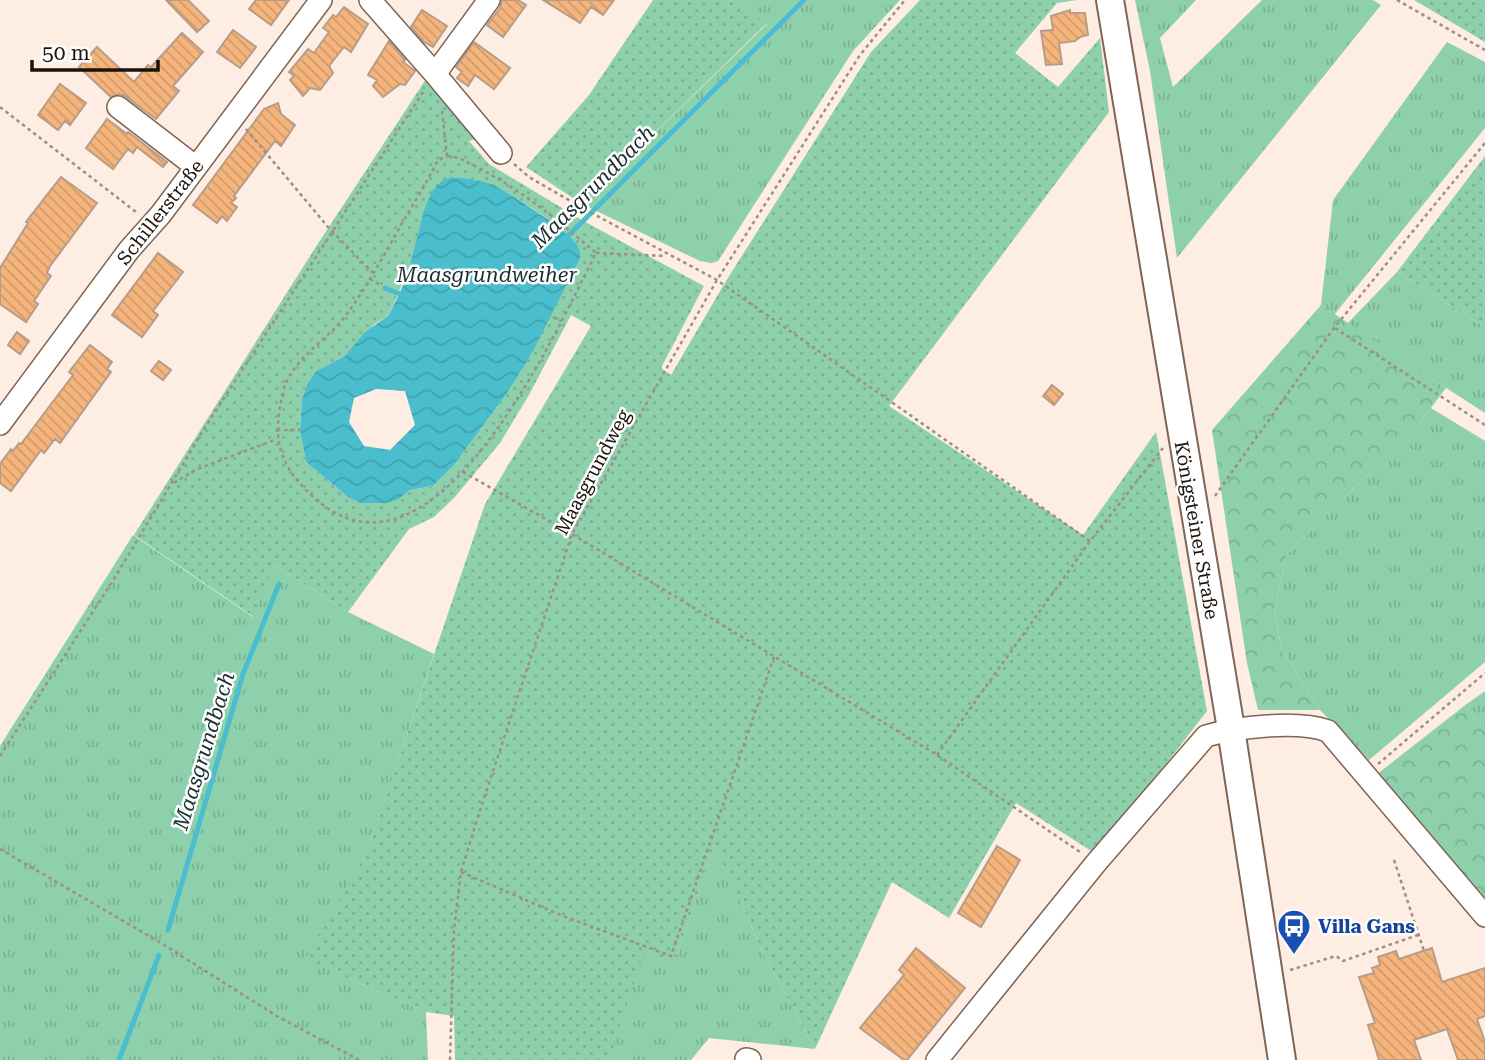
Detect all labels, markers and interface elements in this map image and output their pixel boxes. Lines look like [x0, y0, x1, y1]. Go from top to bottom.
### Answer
scale bar [32, 28, 158, 72]
text: 50 m [42, 41, 90, 65]
water label: Maasgrundbach [526, 120, 660, 254]
street label: Schillerstraße [112, 155, 209, 270]
water label: Maasgrundweiher [396, 263, 577, 287]
street label: Maasgrundweg [550, 405, 635, 539]
street label: Königsteiner Straße [1169, 439, 1224, 621]
water label: Maasgrundbach [168, 669, 239, 834]
bus stop icon: Villa Gans [1275, 907, 1313, 956]
place label: Villa Gans [1318, 915, 1415, 938]

